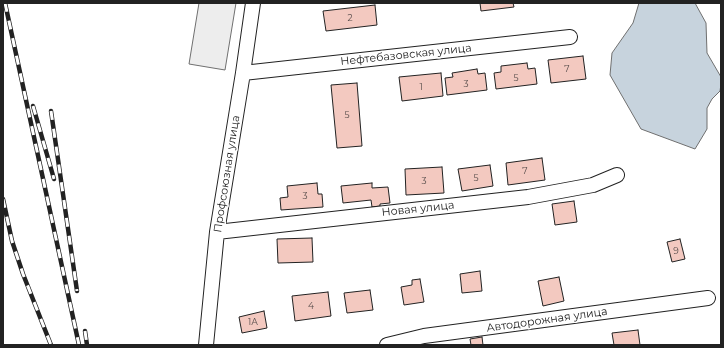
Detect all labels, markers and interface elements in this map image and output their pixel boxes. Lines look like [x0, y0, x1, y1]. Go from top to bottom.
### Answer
house number: 2 [347, 13, 353, 23]
street label: Нефтебазовская улица [340, 42, 472, 68]
house number: 7 [564, 64, 570, 74]
house number: 5 [513, 73, 519, 83]
house number: 3 [463, 79, 469, 89]
house number: 1 [419, 82, 423, 92]
house number: 5 [344, 110, 350, 120]
street label: Профсоюзная улица [211, 114, 243, 234]
house number: 7 [522, 166, 528, 176]
house number: 5 [473, 173, 479, 183]
house number: 3 [421, 176, 427, 186]
house number: 3 [302, 191, 308, 201]
street label: Новая улица [381, 199, 455, 219]
house number: 9 [673, 246, 679, 256]
house number: 4 [308, 301, 314, 311]
street label: Автодорожная улица [486, 305, 608, 335]
house number: 1А [248, 317, 258, 327]

